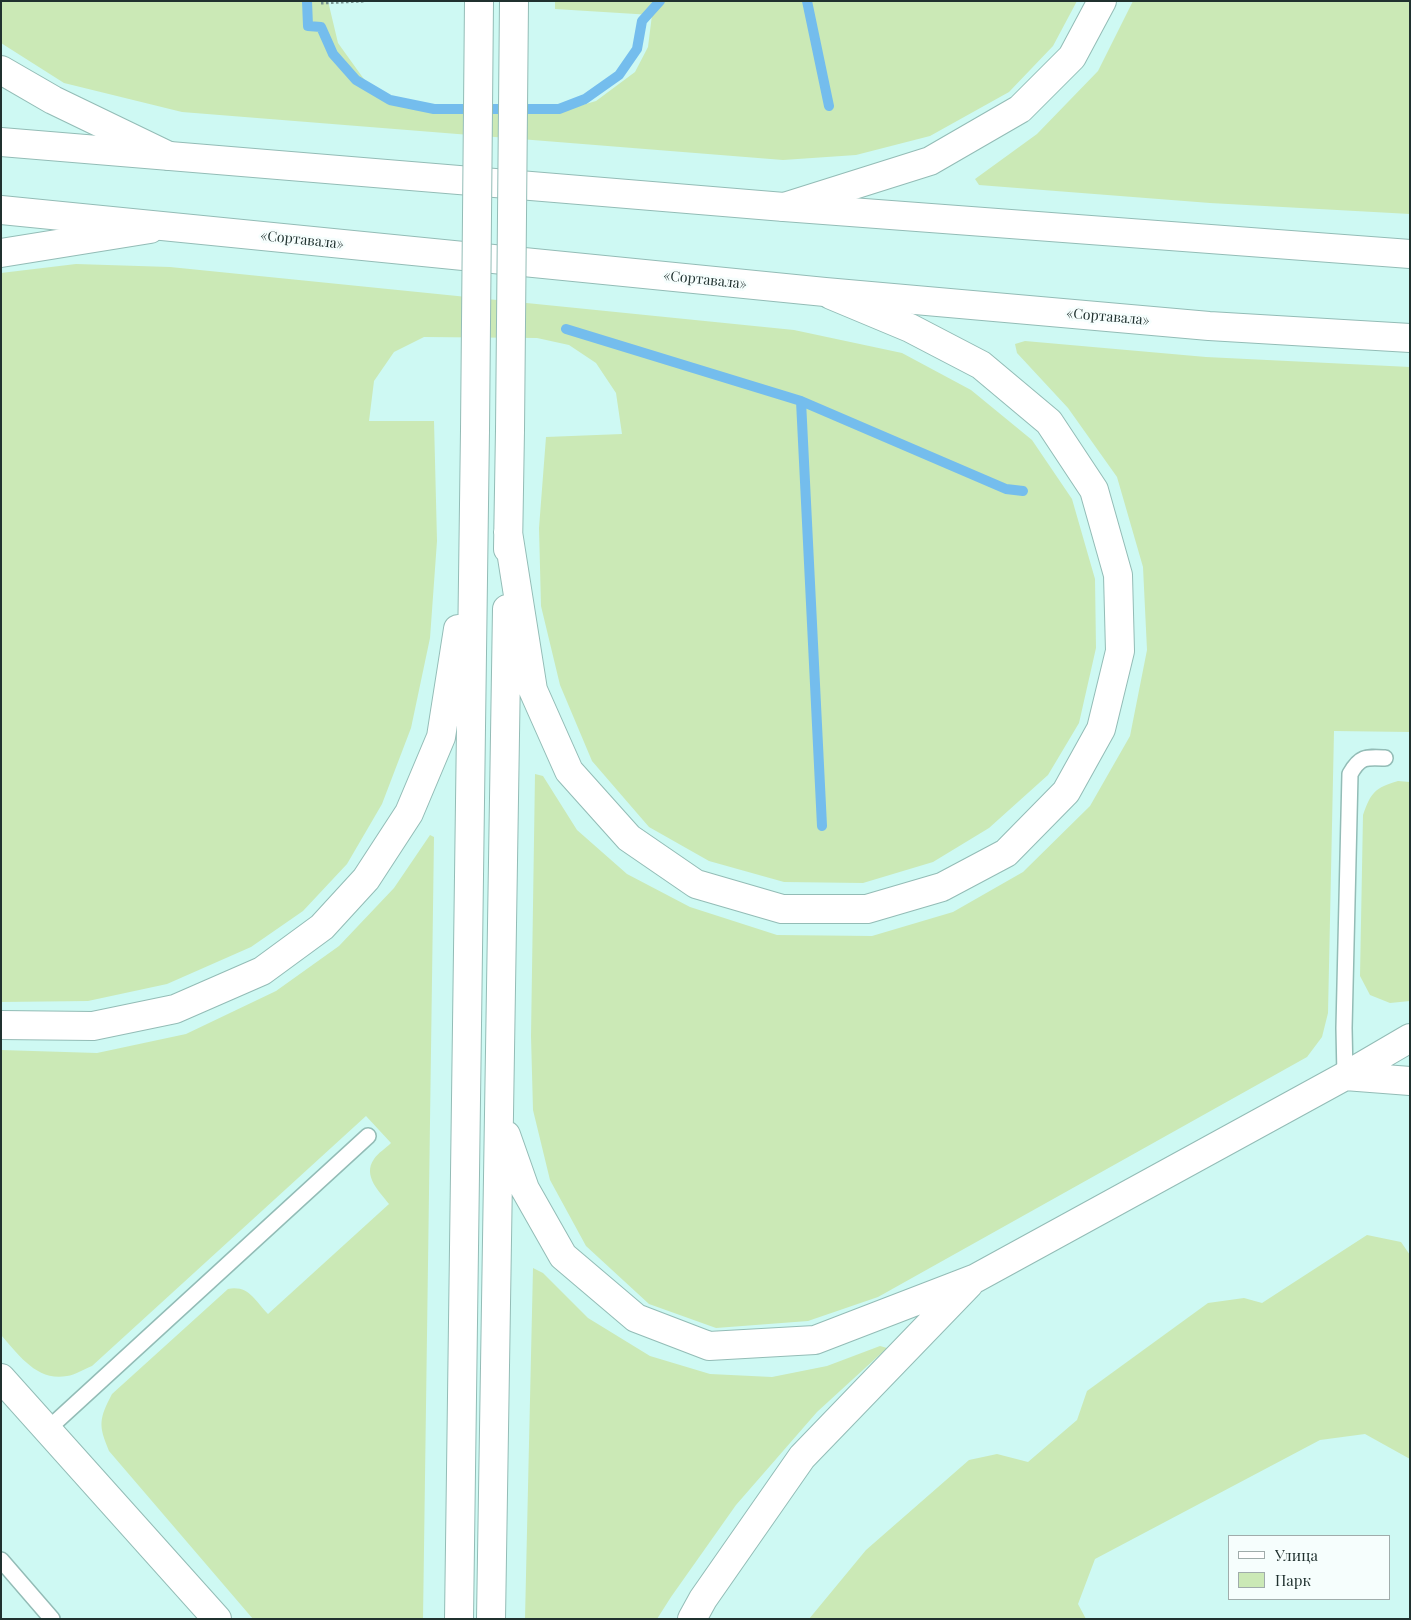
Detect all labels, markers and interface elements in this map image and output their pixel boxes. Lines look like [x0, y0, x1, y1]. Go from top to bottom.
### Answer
street label: «Сортавала» [260, 227, 344, 253]
street label: «Сортавала» [663, 267, 747, 293]
street label: «Сортавала» [1066, 305, 1150, 329]
legend [1228, 1535, 1391, 1600]
text: Улица [1275, 1545, 1318, 1565]
text: Парк [1275, 1570, 1311, 1590]

